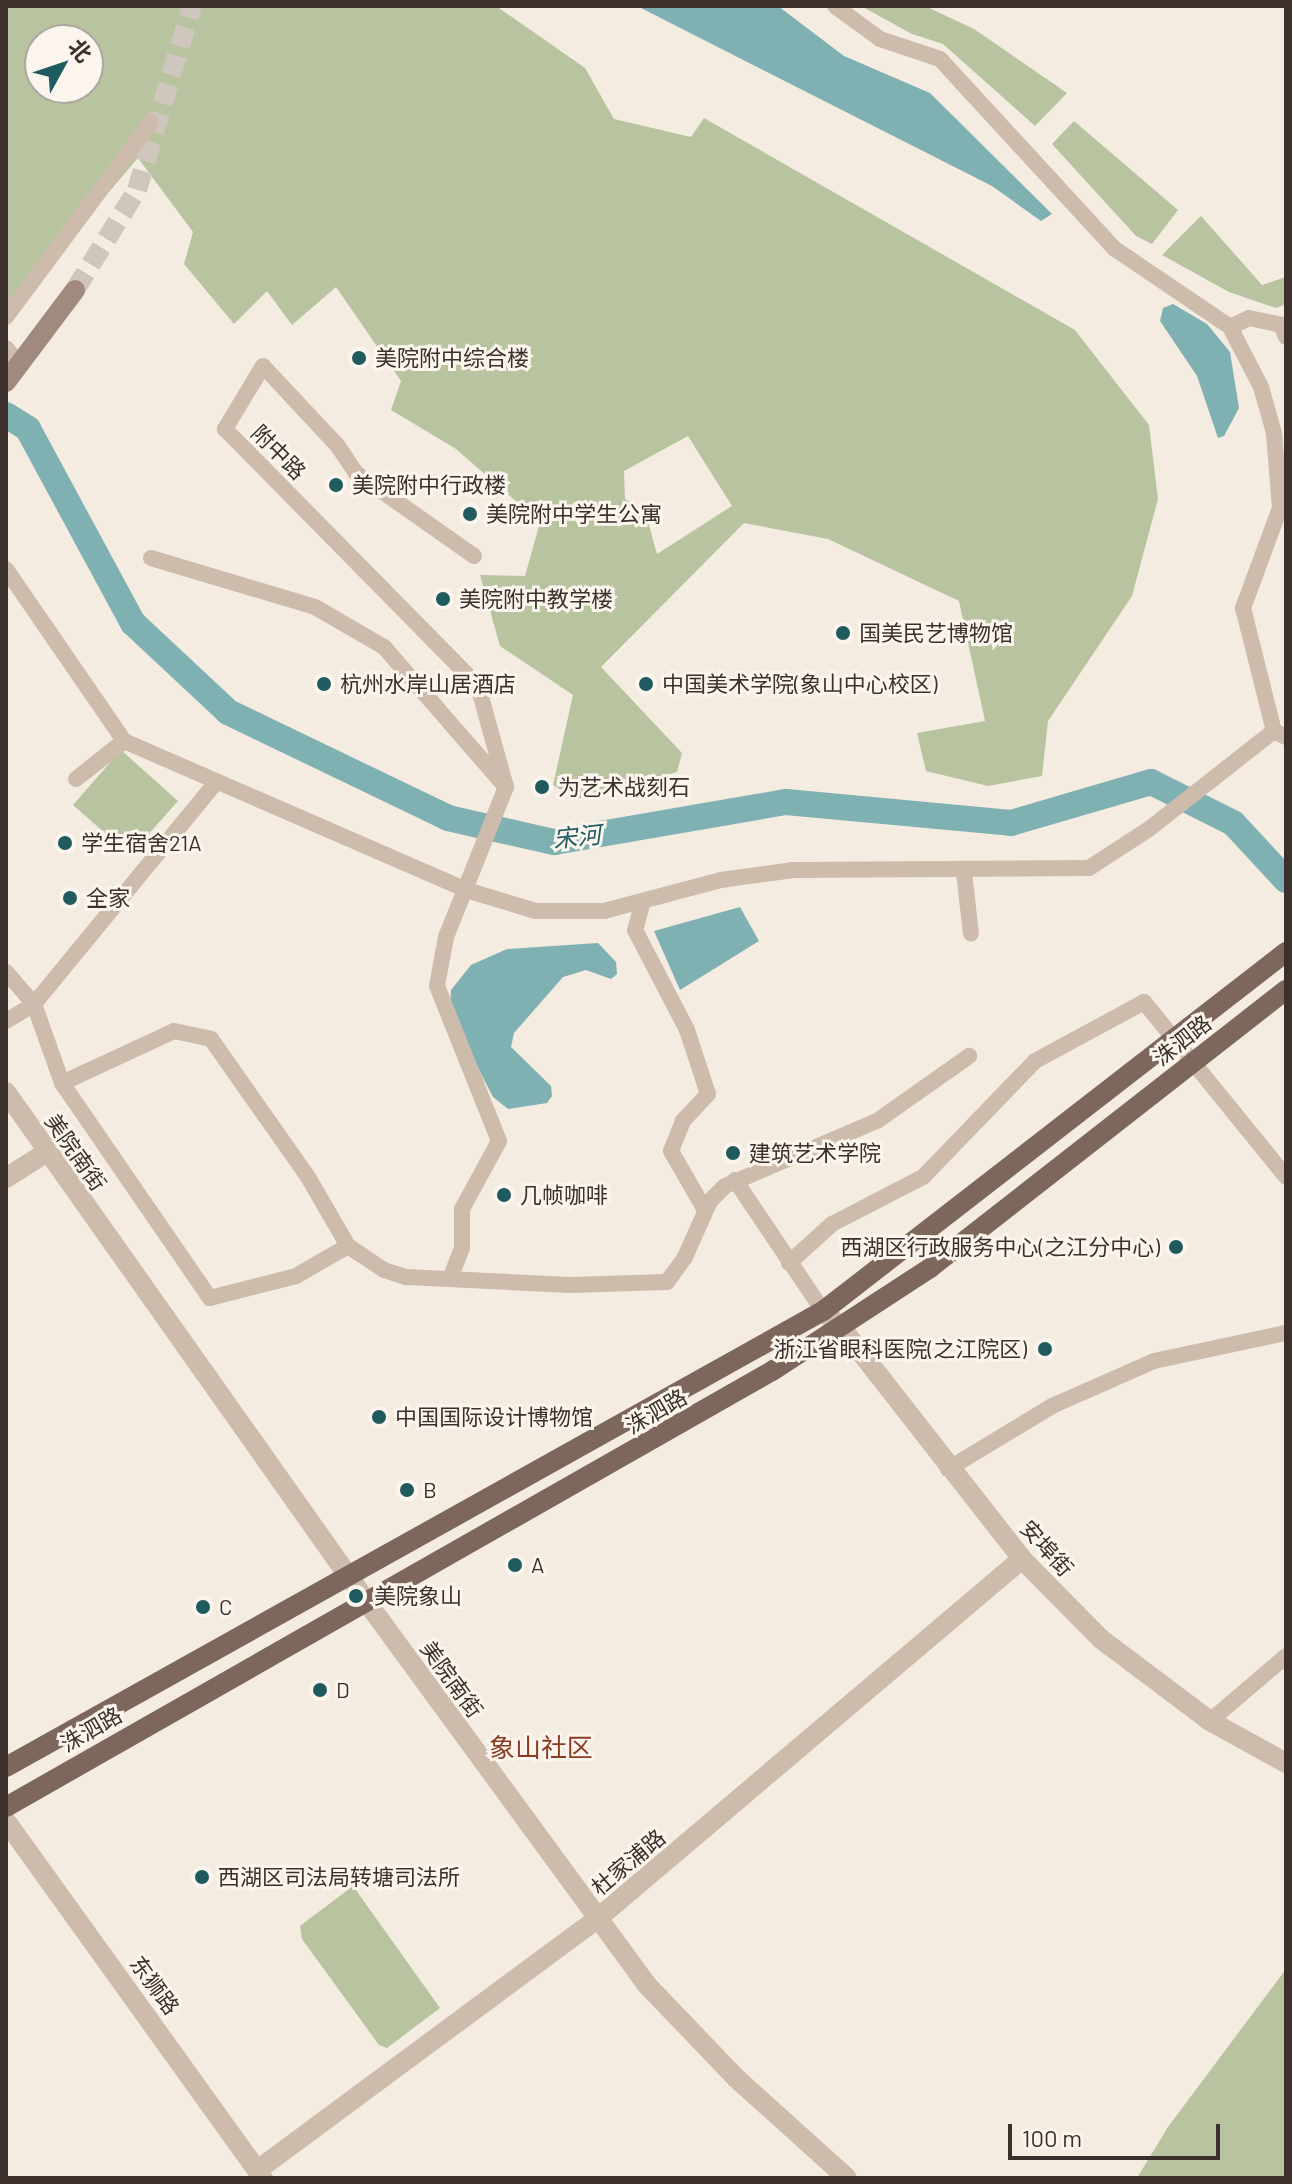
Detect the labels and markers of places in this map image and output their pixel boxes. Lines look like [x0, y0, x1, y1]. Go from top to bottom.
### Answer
place label: 美院附中综合楼 [375, 345, 529, 371]
marker: 美院附中综合楼 [350, 349, 368, 367]
place label: 美院附中行政楼 [352, 472, 506, 498]
marker: 美院附中行政楼 [327, 476, 345, 494]
place label: 美院附中学生公寓 [486, 501, 662, 527]
marker: 美院附中学生公寓 [461, 505, 479, 523]
place label: 美院附中教学楼 [459, 586, 613, 612]
marker: 美院附中教学楼 [434, 590, 452, 608]
place label: 国美民艺博物馆 [859, 620, 1013, 646]
marker: 国美民艺博物馆 [834, 624, 852, 642]
place label: 杭州水岸山居酒店 [340, 671, 516, 697]
place label: 中国美术学院(象山中心校区) [662, 671, 937, 697]
marker: 杭州水岸山居酒店 [315, 675, 333, 693]
marker: 中国美术学院(象山中心校区) [637, 675, 655, 693]
place label: 为艺术战刻石 [558, 774, 690, 800]
marker: 为艺术战刻石 [533, 778, 551, 796]
place label: 学生宿舍21A [81, 830, 202, 856]
marker: 学生宿舍21A [56, 834, 74, 852]
place label: 全家 [86, 885, 130, 911]
marker: 全家 [61, 889, 79, 907]
place label: 建筑艺术学院 [749, 1140, 881, 1166]
marker: 建筑艺术学院 [724, 1144, 742, 1162]
place label: 几帧咖啡 [520, 1182, 608, 1208]
marker: 几帧咖啡 [495, 1186, 513, 1204]
place label: 西湖区行政服务中心(之江分中心) [841, 1234, 1160, 1260]
marker: 西湖区行政服务中心(之江分中心) [1167, 1238, 1185, 1256]
place label: 浙江省眼科医院(之江院区) [774, 1336, 1027, 1362]
marker: 浙江省眼科医院(之江院区) [1034, 1338, 1056, 1360]
place label: 中国国际设计博物馆 [395, 1404, 593, 1430]
marker: 中国国际设计博物馆 [370, 1408, 388, 1426]
place label: B [423, 1477, 437, 1503]
marker: B [398, 1481, 416, 1499]
place label: A [531, 1552, 544, 1578]
marker: A [506, 1556, 524, 1574]
place label: 美院象山 [374, 1583, 462, 1609]
marker: 美院象山 [345, 1585, 367, 1607]
place label: C [219, 1594, 232, 1620]
marker: C [194, 1598, 212, 1616]
place label: D [336, 1677, 350, 1703]
marker: D [311, 1681, 329, 1699]
place label: 西湖区司法局转塘司法所 [218, 1864, 460, 1890]
marker: 西湖区司法局转塘司法所 [193, 1868, 211, 1886]

